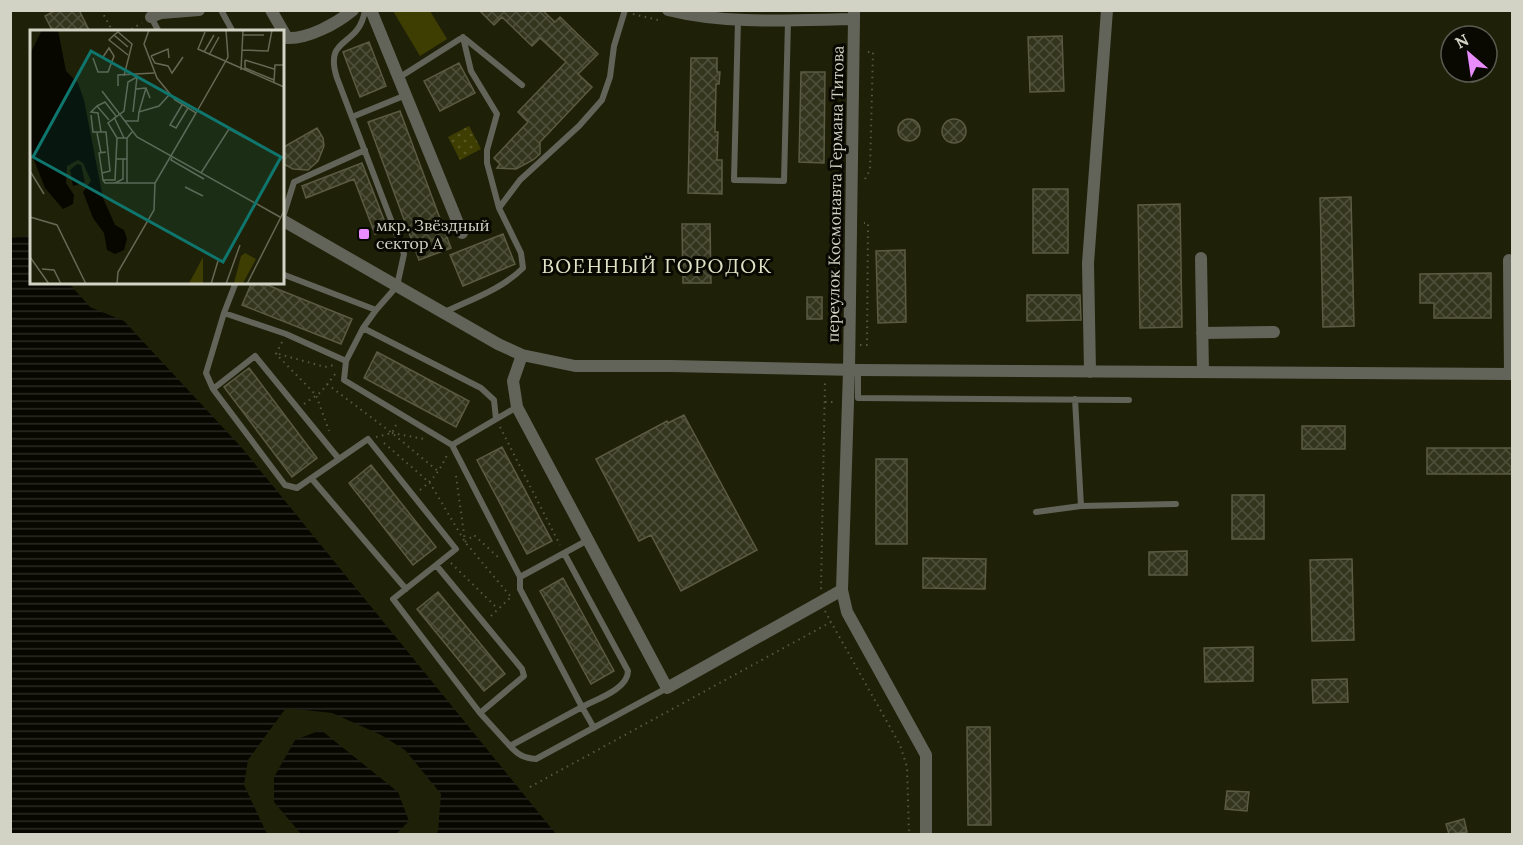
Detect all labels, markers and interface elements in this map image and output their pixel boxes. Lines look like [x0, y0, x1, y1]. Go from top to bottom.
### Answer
north arrow [1439, 24, 1499, 84]
text: N [1451, 29, 1472, 53]
inset map [30, 30, 284, 284]
street label: переулок Космонавта Германа Титова [822, 45, 848, 343]
place label: мкр. Звёздный сектор А [376, 215, 490, 253]
marker: мкр. Звёздный сектор А [357, 227, 371, 241]
district label: ВОЕННЫЙ ГОРОДОК [541, 253, 773, 278]

